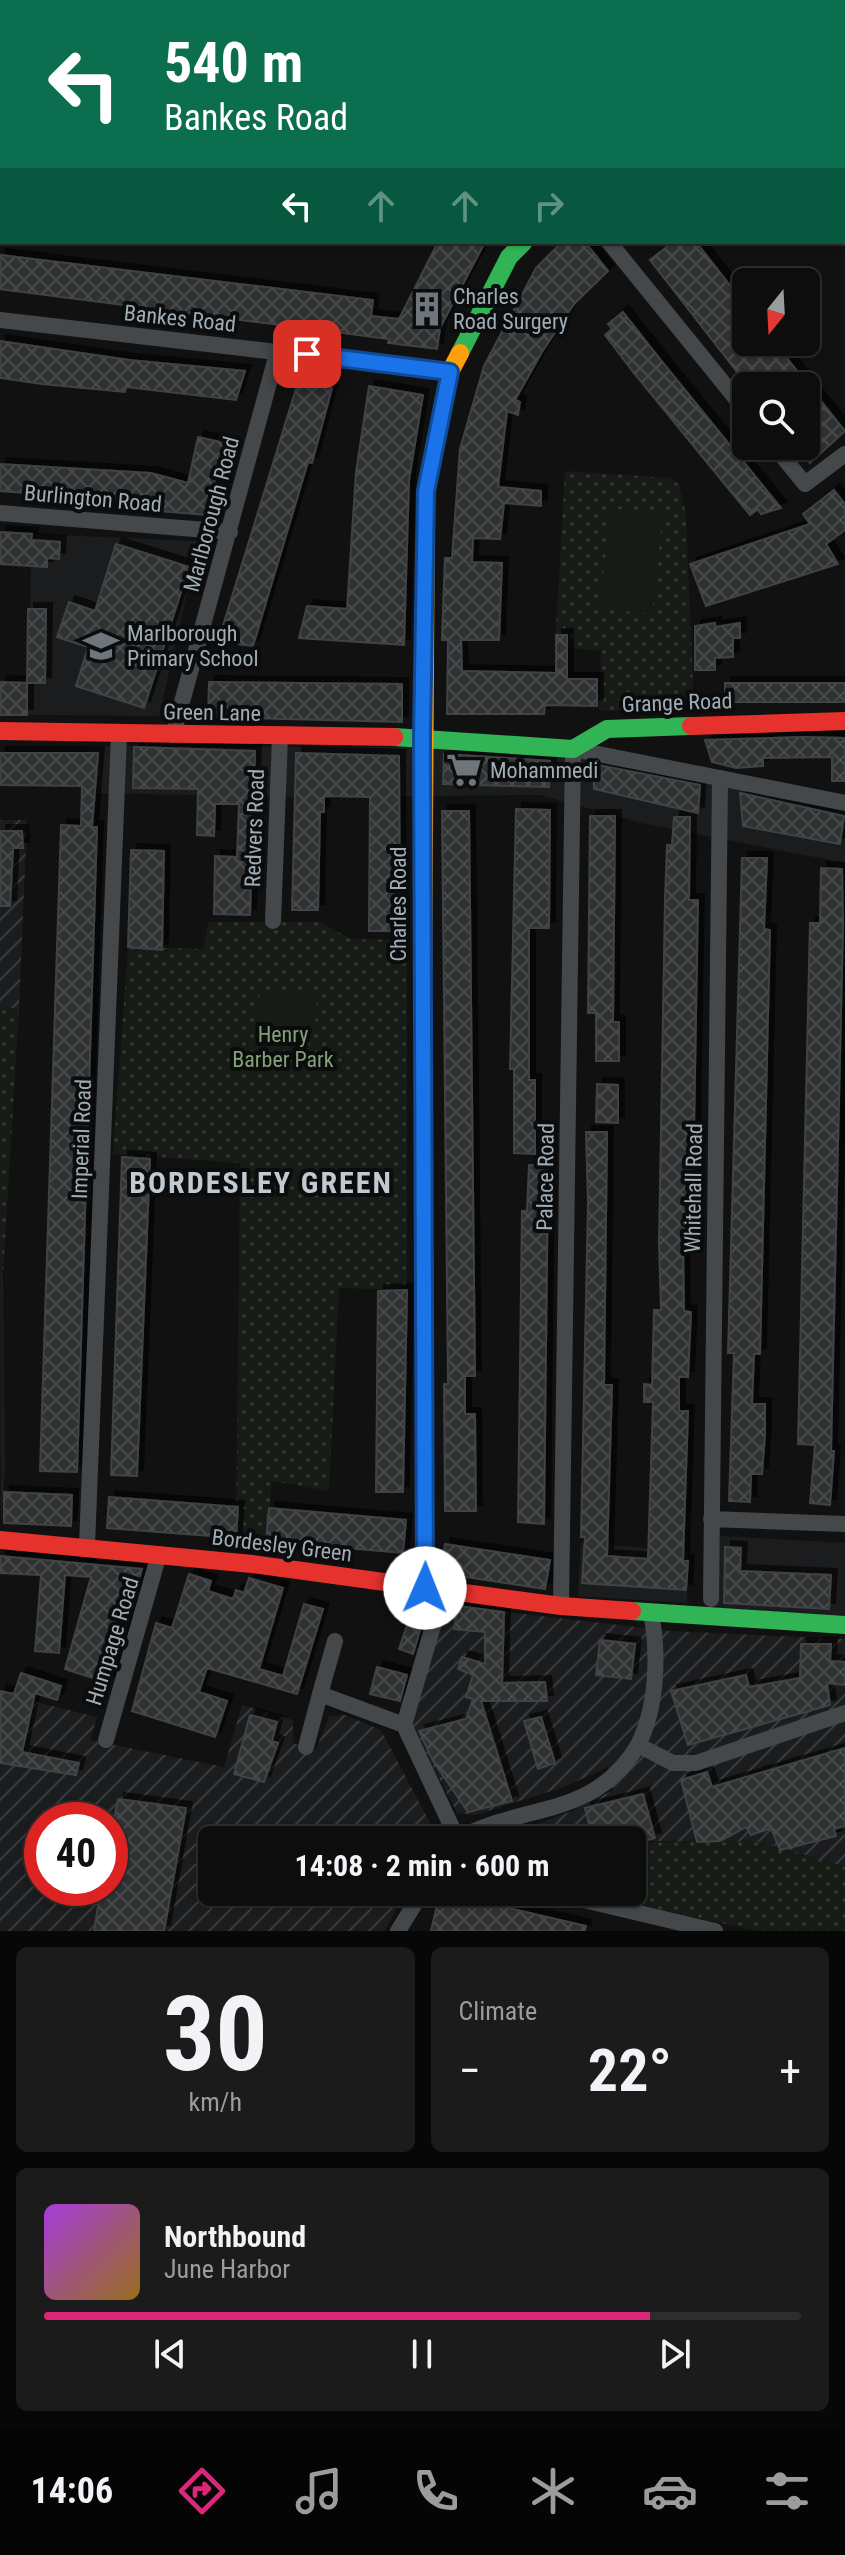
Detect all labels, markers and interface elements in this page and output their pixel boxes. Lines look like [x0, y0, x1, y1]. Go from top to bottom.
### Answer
text: 540 m [164, 30, 303, 96]
icon: left [32, 32, 136, 136]
text: Bankes Road [164, 97, 348, 139]
icon: left [275, 184, 319, 228]
icon: ahead [359, 184, 403, 228]
icon: ahead [443, 184, 487, 228]
icon: right [527, 184, 571, 228]
north arrow [732, 268, 820, 356]
map controls [732, 268, 820, 460]
place label: Charles Road Surgery [453, 284, 568, 334]
building icon: Charles Road Surgery [408, 290, 446, 328]
street label: Bankes Road [123, 300, 237, 337]
pin [273, 320, 341, 388]
icon: arrive [285, 332, 329, 376]
button: search [732, 372, 820, 460]
street label: Marlborough Road [179, 434, 244, 594]
street label: Burlington Road [23, 480, 163, 517]
place label: Marlborough Primary School [127, 621, 258, 671]
school or university icon: Marlborough Primary School [82, 627, 120, 665]
street label: Grange Road [621, 688, 733, 717]
street label: Green Lane [163, 699, 261, 726]
supermarket icon: Mohammedi [445, 751, 483, 789]
place label: Mohammedi [490, 758, 598, 783]
street label: Redvers Road [240, 768, 269, 888]
street label: Charles Road [386, 847, 411, 961]
park label: Henry Barber Park [232, 1022, 334, 1072]
street label: Imperial Road [67, 1079, 96, 1199]
street label: Palace Road [532, 1123, 559, 1231]
street label: Whitehall Road [680, 1123, 707, 1253]
district label: BORDESLEY GREEN [129, 1165, 393, 1200]
street label: Bordesley Green [210, 1524, 353, 1566]
position arrow [383, 1546, 467, 1630]
street label: Humpage Road [81, 1574, 144, 1708]
speed limit sign: 40 [24, 1802, 128, 1906]
text: 14:08 · 2 min · 600 m [295, 1848, 549, 1883]
text: 30 [163, 1974, 268, 2095]
text: Climate [459, 1996, 537, 2026]
text: 22° [588, 2035, 672, 2106]
text: − [459, 2045, 481, 2097]
text: + [779, 2045, 801, 2097]
text: km/h [189, 2087, 242, 2117]
text: Northbound [164, 2219, 306, 2254]
text: June Harbor [164, 2254, 290, 2284]
icon: previous [148, 2332, 192, 2376]
icon: pause [400, 2332, 444, 2376]
icon: next [653, 2332, 697, 2376]
icon: directions [174, 2463, 230, 2519]
icon: music [291, 2463, 347, 2519]
icon: phone [408, 2463, 464, 2519]
icon: climate [525, 2463, 581, 2519]
icon: car [642, 2463, 698, 2519]
icon: filters [759, 2463, 815, 2519]
text: 14:06 [30, 2470, 113, 2512]

